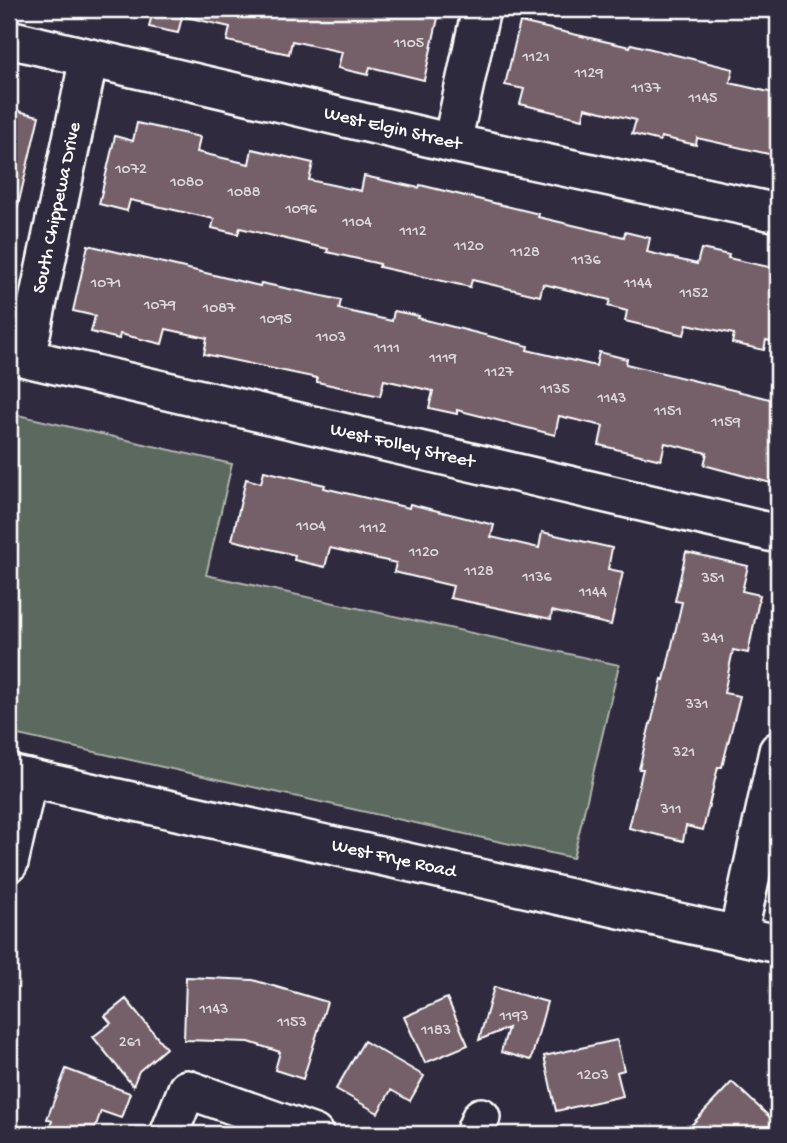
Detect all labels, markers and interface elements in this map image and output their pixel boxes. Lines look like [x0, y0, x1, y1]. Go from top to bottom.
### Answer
house number: 1105 [393, 35, 424, 54]
house number: 1121 [521, 49, 550, 68]
house number: 1129 [574, 65, 603, 84]
house number: 1137 [630, 80, 661, 99]
house number: 1145 [688, 90, 717, 109]
street label: West Elgin Street [322, 102, 466, 157]
street label: South Chippewa Drive [29, 120, 87, 296]
house number: 1072 [114, 161, 147, 180]
house number: 1080 [169, 174, 204, 193]
house number: 1088 [226, 184, 261, 203]
house number: 1096 [284, 201, 318, 220]
house number: 1104 [341, 214, 372, 233]
house number: 1112 [398, 223, 427, 242]
house number: 1120 [453, 238, 484, 257]
house number: 1128 [509, 244, 540, 263]
house number: 1136 [570, 252, 602, 271]
house number: 1071 [90, 275, 121, 294]
house number: 1144 [623, 275, 652, 294]
house number: 1152 [678, 285, 709, 304]
house number: 1079 [143, 297, 176, 316]
house number: 1087 [202, 300, 236, 319]
house number: 1095 [259, 311, 292, 330]
house number: 1103 [315, 329, 346, 348]
house number: 1111 [373, 340, 400, 359]
house number: 1119 [428, 350, 457, 369]
house number: 1127 [483, 364, 514, 383]
house number: 1135 [539, 381, 570, 400]
house number: 1143 [597, 390, 626, 409]
house number: 1151 [653, 403, 682, 422]
house number: 1159 [710, 414, 741, 433]
street label: West Folley Street [328, 418, 479, 475]
house number: 1104 [295, 518, 326, 537]
house number: 1112 [358, 520, 387, 539]
house number: 1120 [408, 544, 439, 563]
house number: 1128 [463, 563, 494, 582]
house number: 1136 [521, 569, 553, 588]
house number: 351 [700, 570, 725, 589]
house number: 1144 [578, 584, 607, 603]
house number: 341 [701, 630, 724, 649]
house number: 331 [684, 696, 709, 715]
house number: 321 [672, 744, 695, 763]
house number: 311 [659, 801, 682, 820]
street label: West Frye Road [329, 834, 460, 884]
house number: 1143 [199, 1001, 228, 1020]
house number: 1193 [498, 1008, 529, 1027]
house number: 1153 [276, 1014, 307, 1033]
house number: 1183 [420, 1022, 451, 1041]
house number: 261 [119, 1034, 141, 1053]
house number: 1203 [576, 1067, 609, 1086]

